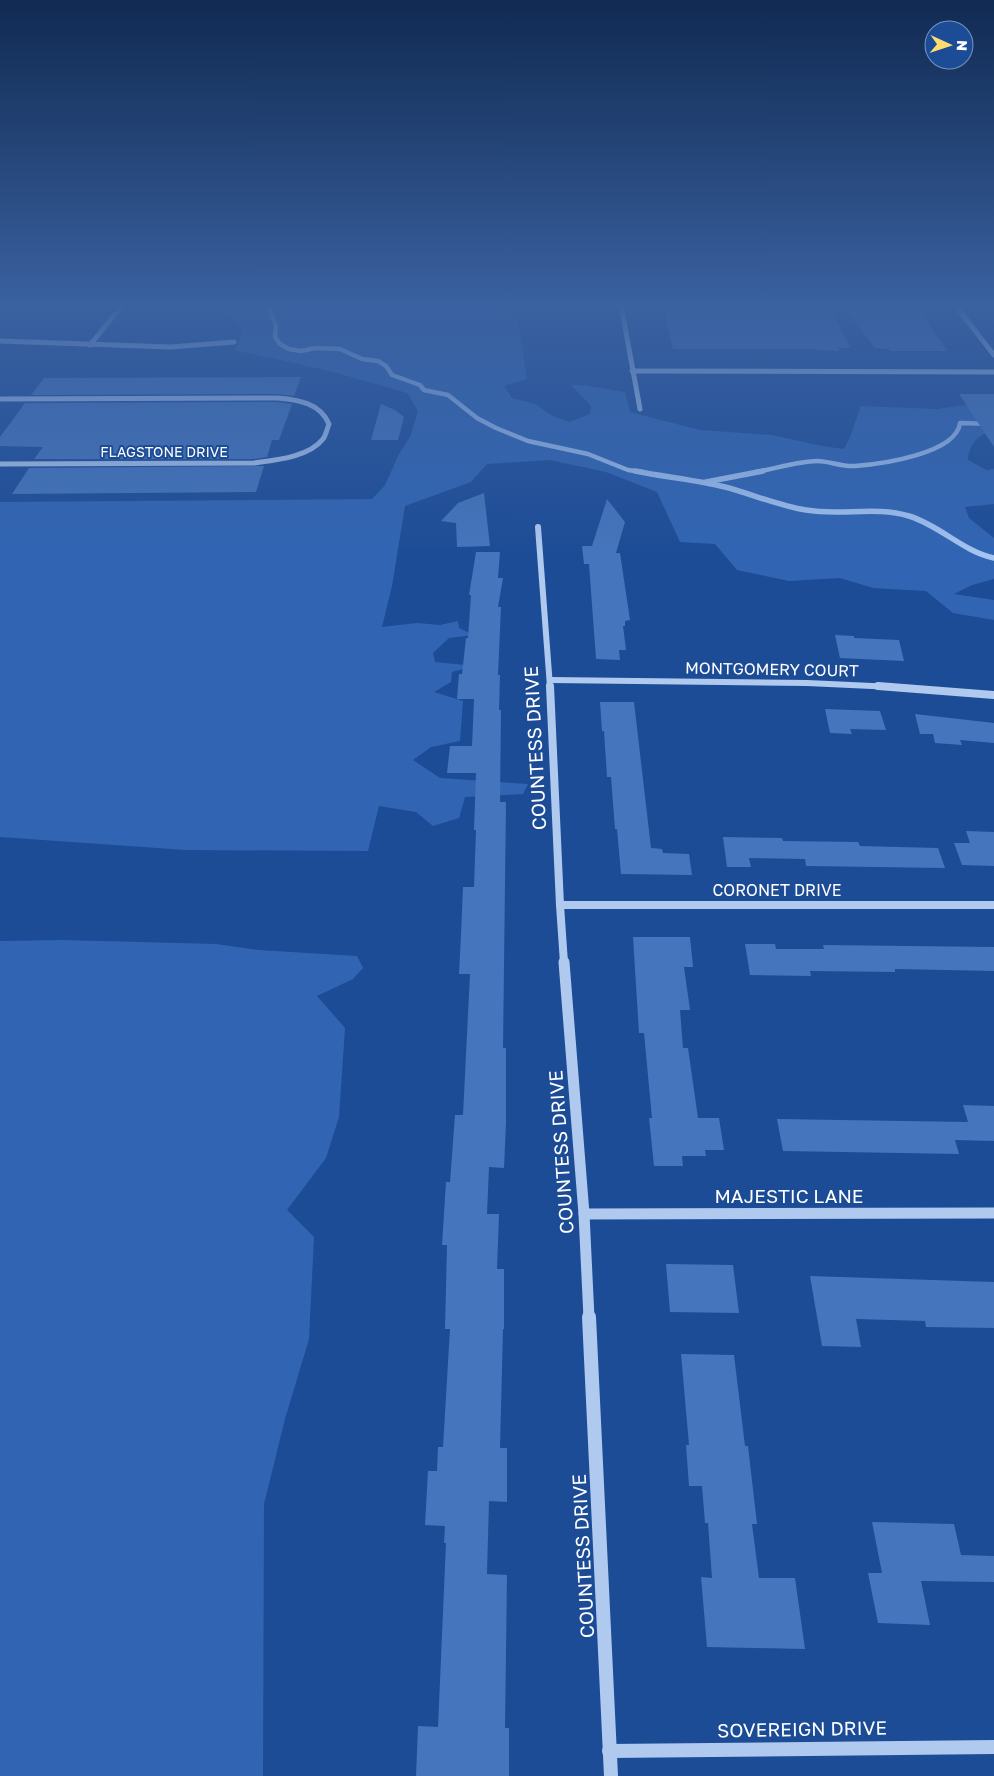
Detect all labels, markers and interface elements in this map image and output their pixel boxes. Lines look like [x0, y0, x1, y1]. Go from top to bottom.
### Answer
north arrow [924, 20, 974, 70]
text: N [954, 40, 971, 51]
street label: FLAGSTONE DRIVE [100, 443, 228, 460]
street label: MONTGOMERY COURT [685, 657, 859, 681]
street label: COUNTESS DRIVE [519, 665, 550, 831]
street label: CORONET DRIVE [712, 880, 842, 900]
street label: COUNTESS DRIVE [543, 1069, 578, 1235]
street label: MAJESTIC LANE [715, 1184, 863, 1207]
street label: COUNTESS DRIVE [567, 1473, 598, 1639]
street label: SOVEREIGN DRIVE [717, 1716, 887, 1741]

